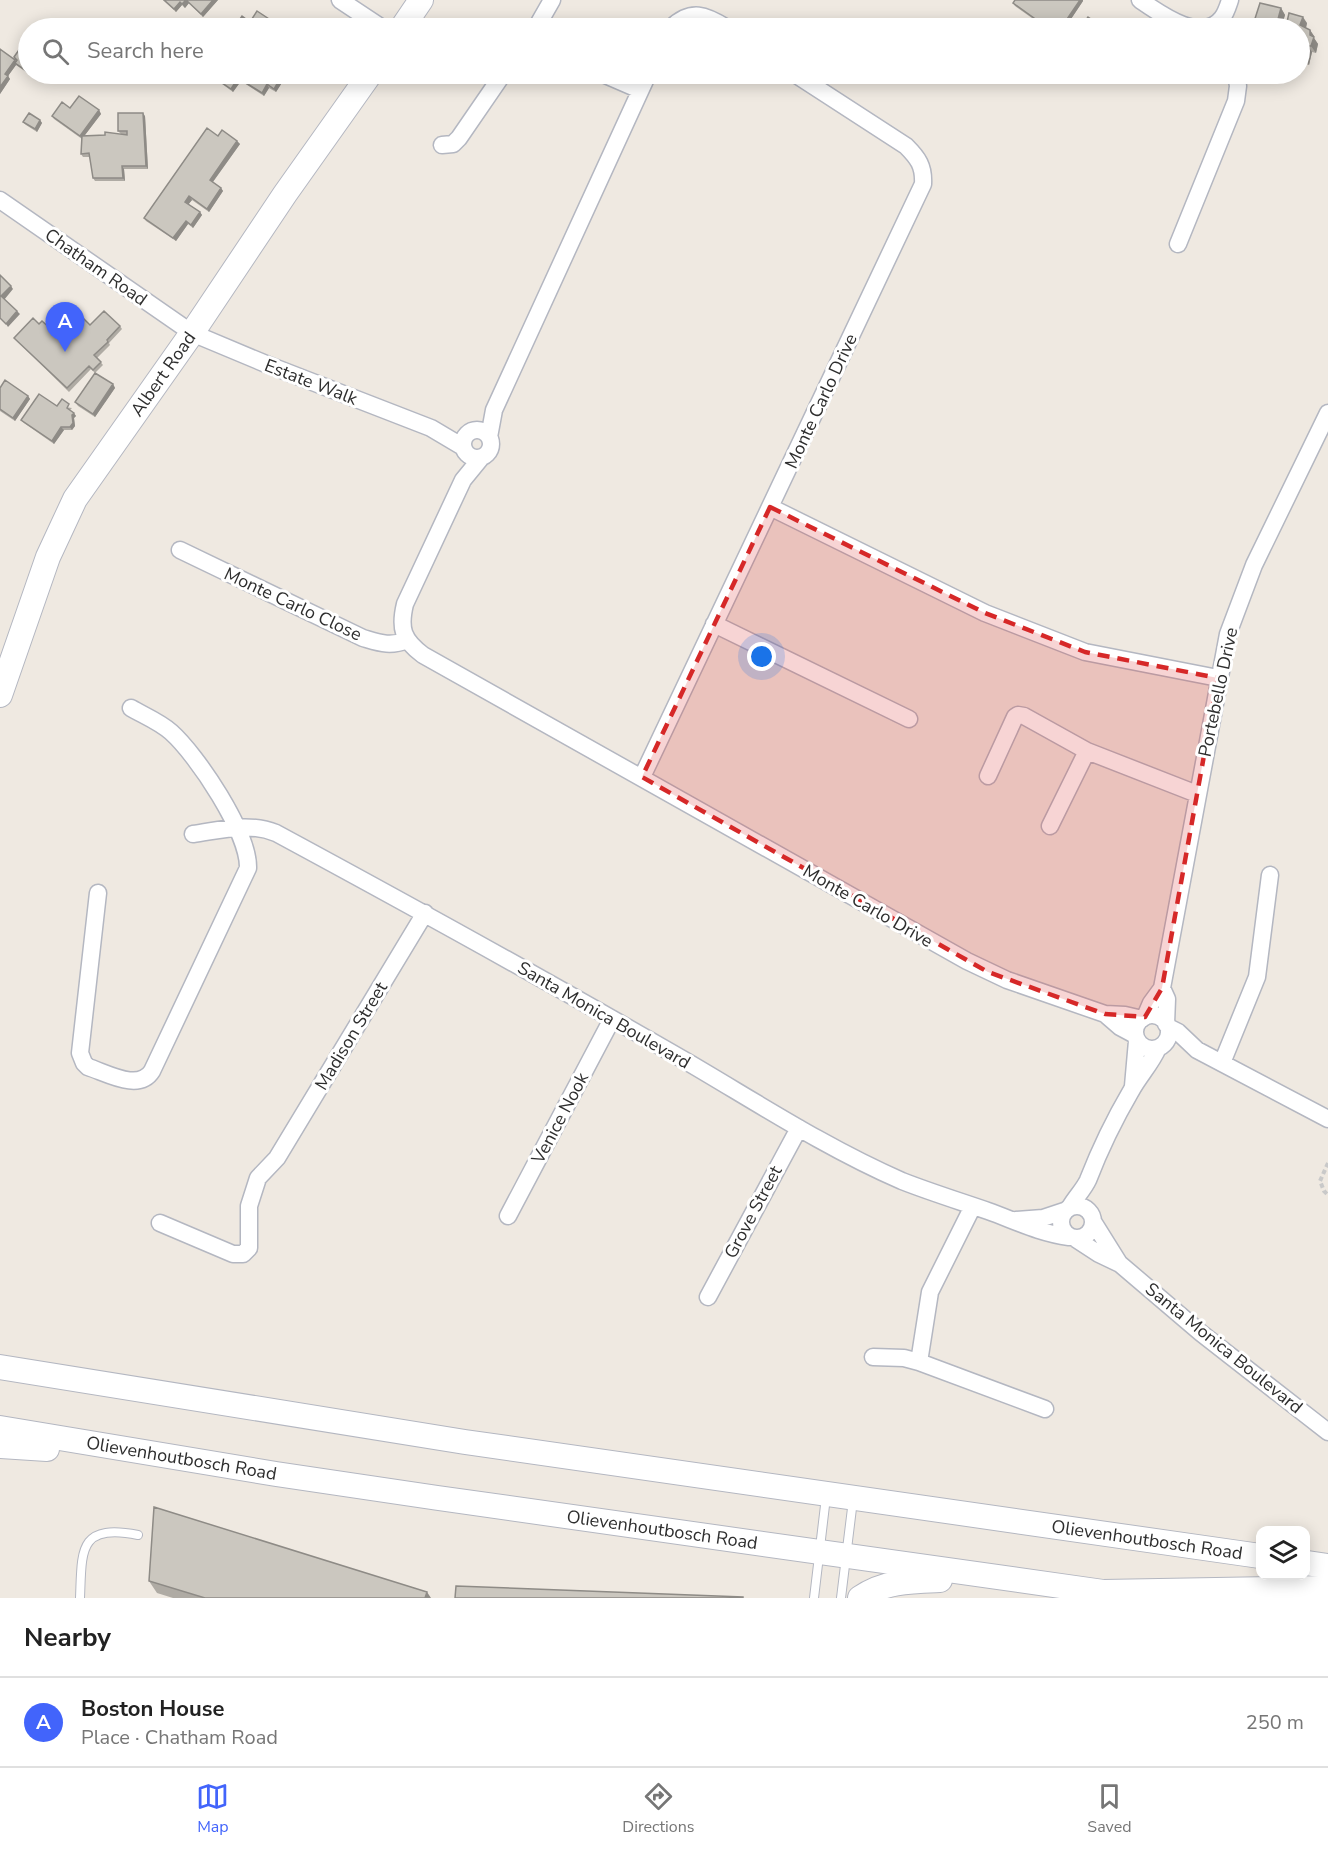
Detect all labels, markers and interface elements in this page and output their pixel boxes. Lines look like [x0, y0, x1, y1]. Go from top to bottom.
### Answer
search box [18, 18, 1310, 84]
icon: search [39, 35, 72, 68]
text: Search here [87, 36, 204, 66]
street label: Chatham Road [40, 223, 152, 311]
pin: A [46, 302, 84, 352]
street label: Albert Road [125, 327, 201, 421]
street label: Monte Carlo Drive [779, 330, 863, 472]
street label: Estate Walk [261, 353, 362, 411]
street label: Monte Carlo Close [220, 562, 366, 646]
street label: Portebello Drive [1193, 625, 1243, 759]
your location [747, 642, 776, 671]
street label: Monte Carlo Drive [799, 859, 937, 953]
street label: Santa Monica Boulevard [513, 956, 695, 1074]
street label: Madison Street [309, 977, 393, 1095]
street label: Venice Nook [525, 1067, 595, 1169]
street label: Grove Street [719, 1161, 788, 1263]
street label: Santa Monica Boulevard [1140, 1277, 1308, 1419]
street label: Olievenhoutbosch Road [84, 1431, 279, 1486]
street label: Olievenhoutbosch Road [565, 1504, 759, 1555]
street label: Olievenhoutbosch Road [1050, 1514, 1244, 1565]
map controls [1256, 1526, 1310, 1580]
button: layers [1256, 1526, 1310, 1580]
text: Nearby [24, 1620, 111, 1655]
text: Boston House [81, 1694, 224, 1724]
text: A [36, 1709, 51, 1736]
text: 250 m [1246, 1709, 1304, 1736]
text: Place · Chatham Road [81, 1724, 278, 1751]
tab: Map [196, 1780, 229, 1838]
tab: Directions [622, 1780, 694, 1838]
tab: Saved [1087, 1780, 1132, 1838]

